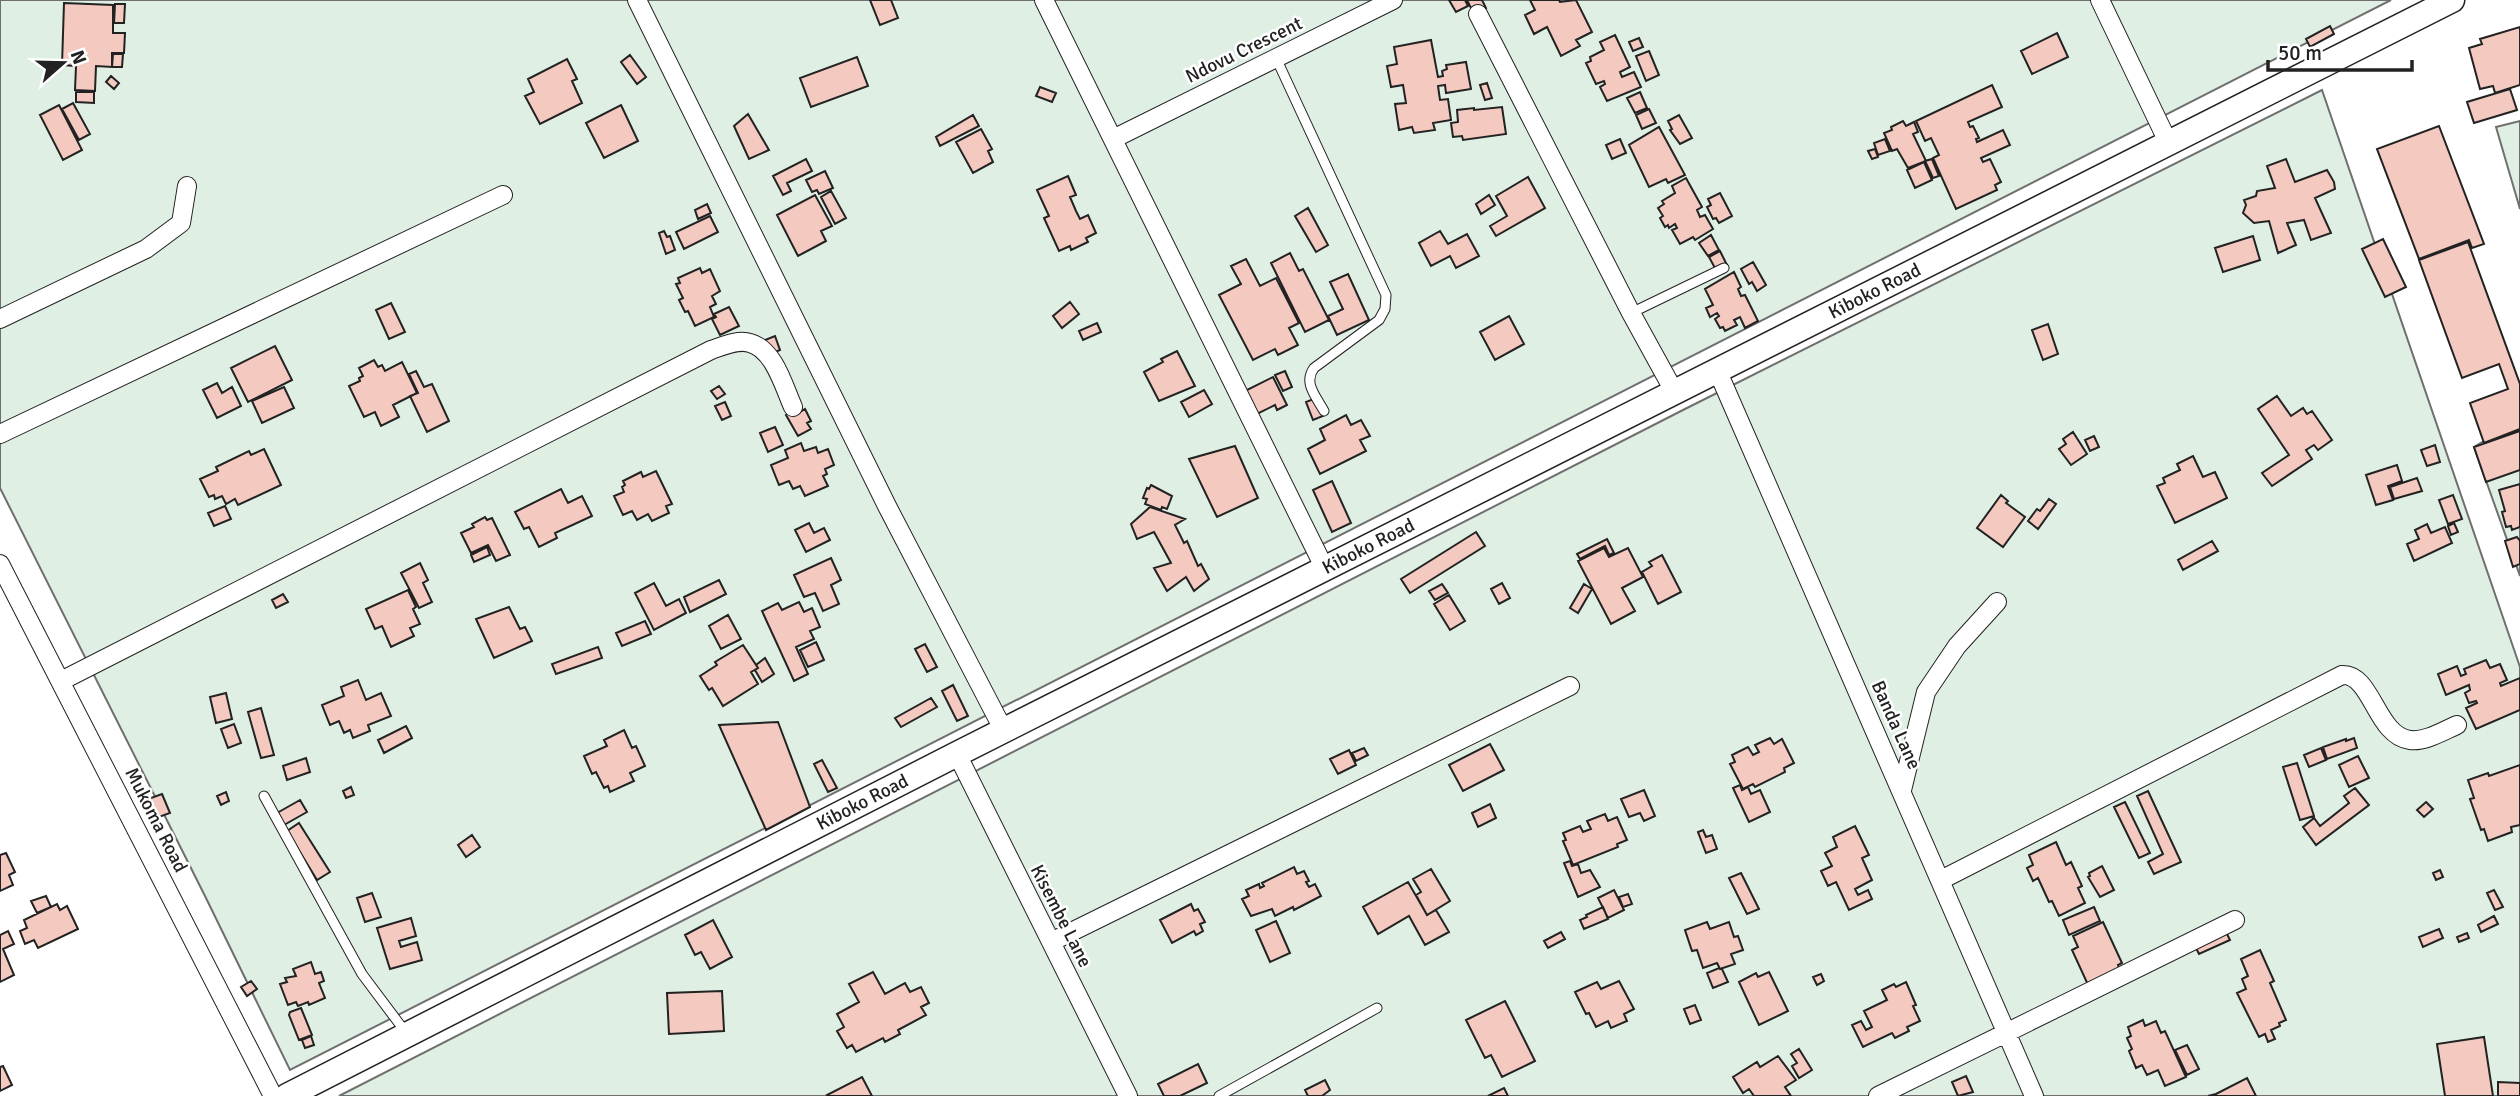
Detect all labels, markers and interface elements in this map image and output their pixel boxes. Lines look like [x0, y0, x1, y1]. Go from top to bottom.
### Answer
street label: Ndovu Crescent [1182, 11, 1307, 89]
north arrow [28, 28, 98, 98]
scale bar [2268, 28, 2412, 72]
text: 50 m [2278, 40, 2322, 66]
text: N [64, 47, 92, 68]
street label: Kiboko Road [1824, 258, 1925, 324]
street label: Kiboko Road [1318, 513, 1419, 580]
street label: Banda Lane [1866, 677, 1926, 773]
street label: Mukoma Road [119, 764, 193, 876]
street label: Kiboko Road [812, 769, 913, 836]
street label: Kisembe Lane [1025, 860, 1097, 972]

